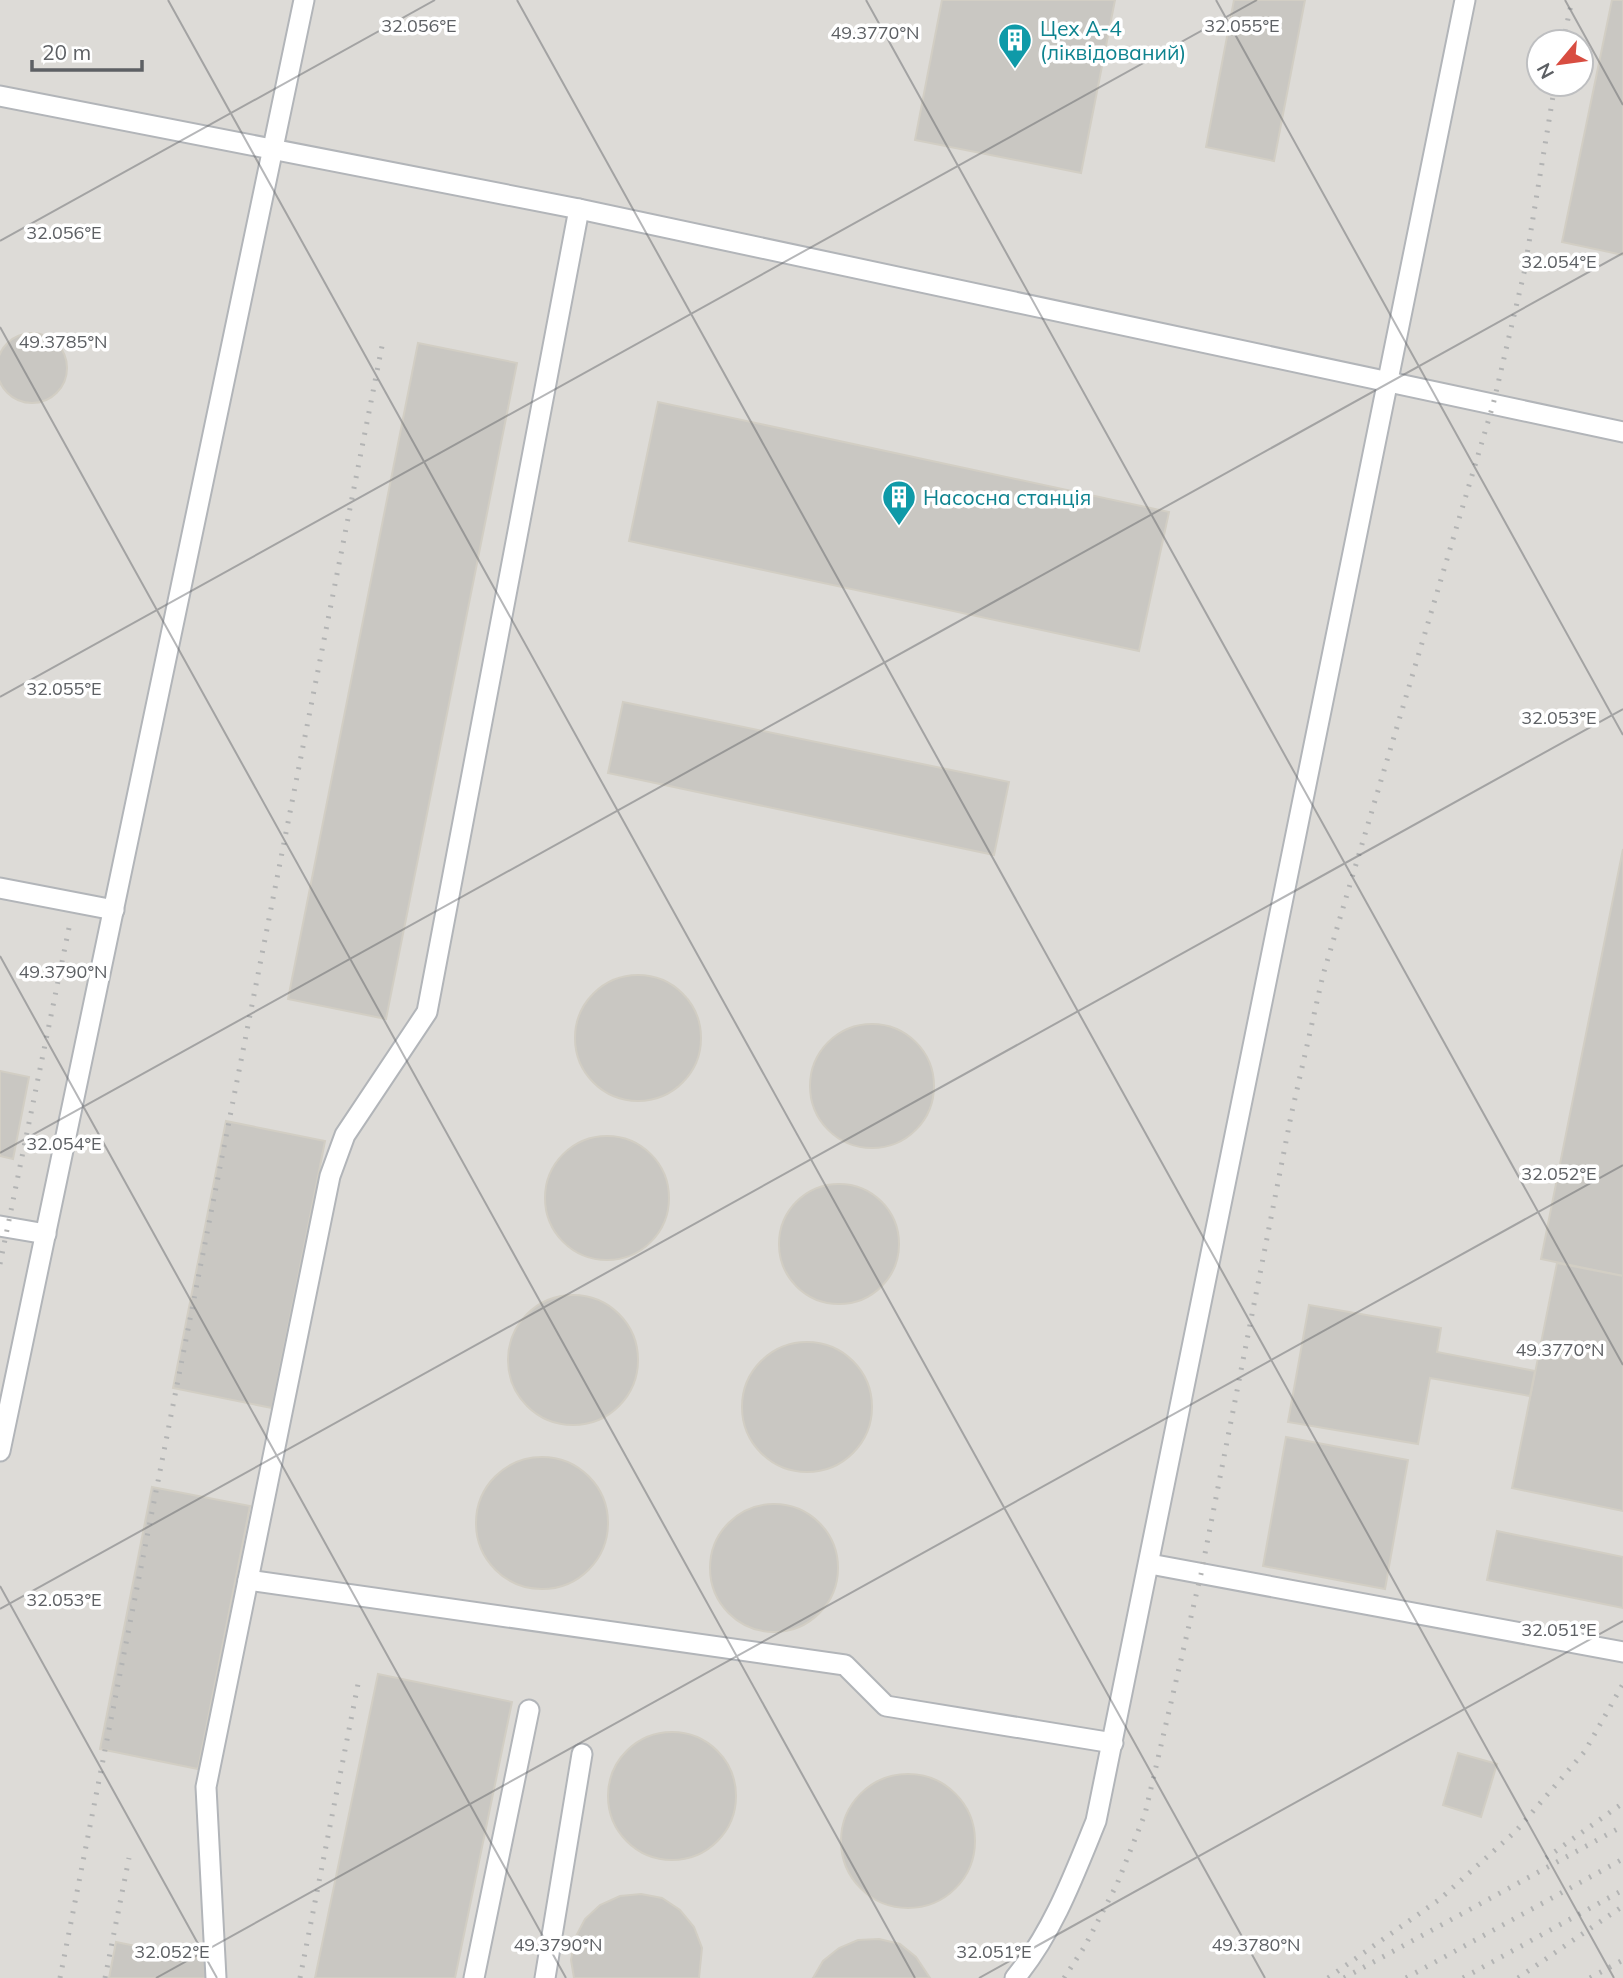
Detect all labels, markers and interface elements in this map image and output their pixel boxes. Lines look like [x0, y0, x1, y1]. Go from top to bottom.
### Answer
text: 32.056°E [381, 14, 457, 37]
text: 32.055°E [1204, 14, 1280, 37]
place label: Цех А-4 (ліквідований) [1040, 15, 1186, 65]
text: 49.3770°N [830, 21, 920, 44]
building icon: Цех А-4 (ліквідований) [996, 21, 1034, 70]
scale bar [32, 28, 142, 72]
north arrow [1525, 28, 1595, 98]
text: 20 m [42, 39, 91, 65]
text: N [1531, 59, 1559, 83]
text: 32.056°E [26, 221, 102, 244]
text: 32.054°E [1521, 250, 1597, 273]
text: 49.3785°N [18, 330, 108, 353]
building icon: Насосна станція [880, 478, 918, 527]
place label: Насосна станція [923, 484, 1091, 510]
text: 32.055°E [26, 677, 102, 700]
text: 32.053°E [1521, 706, 1597, 729]
text: 49.3790°N [18, 960, 108, 983]
text: 32.054°E [26, 1132, 102, 1155]
text: 32.052°E [1521, 1162, 1597, 1185]
text: 49.3770°N [1515, 1338, 1605, 1361]
text: 32.053°E [26, 1588, 102, 1611]
text: 32.051°E [1521, 1618, 1597, 1641]
text: 49.3790°N [513, 1933, 603, 1956]
text: 49.3780°N [1211, 1933, 1301, 1956]
text: 32.052°E [134, 1940, 210, 1963]
text: 32.051°E [956, 1940, 1032, 1963]

